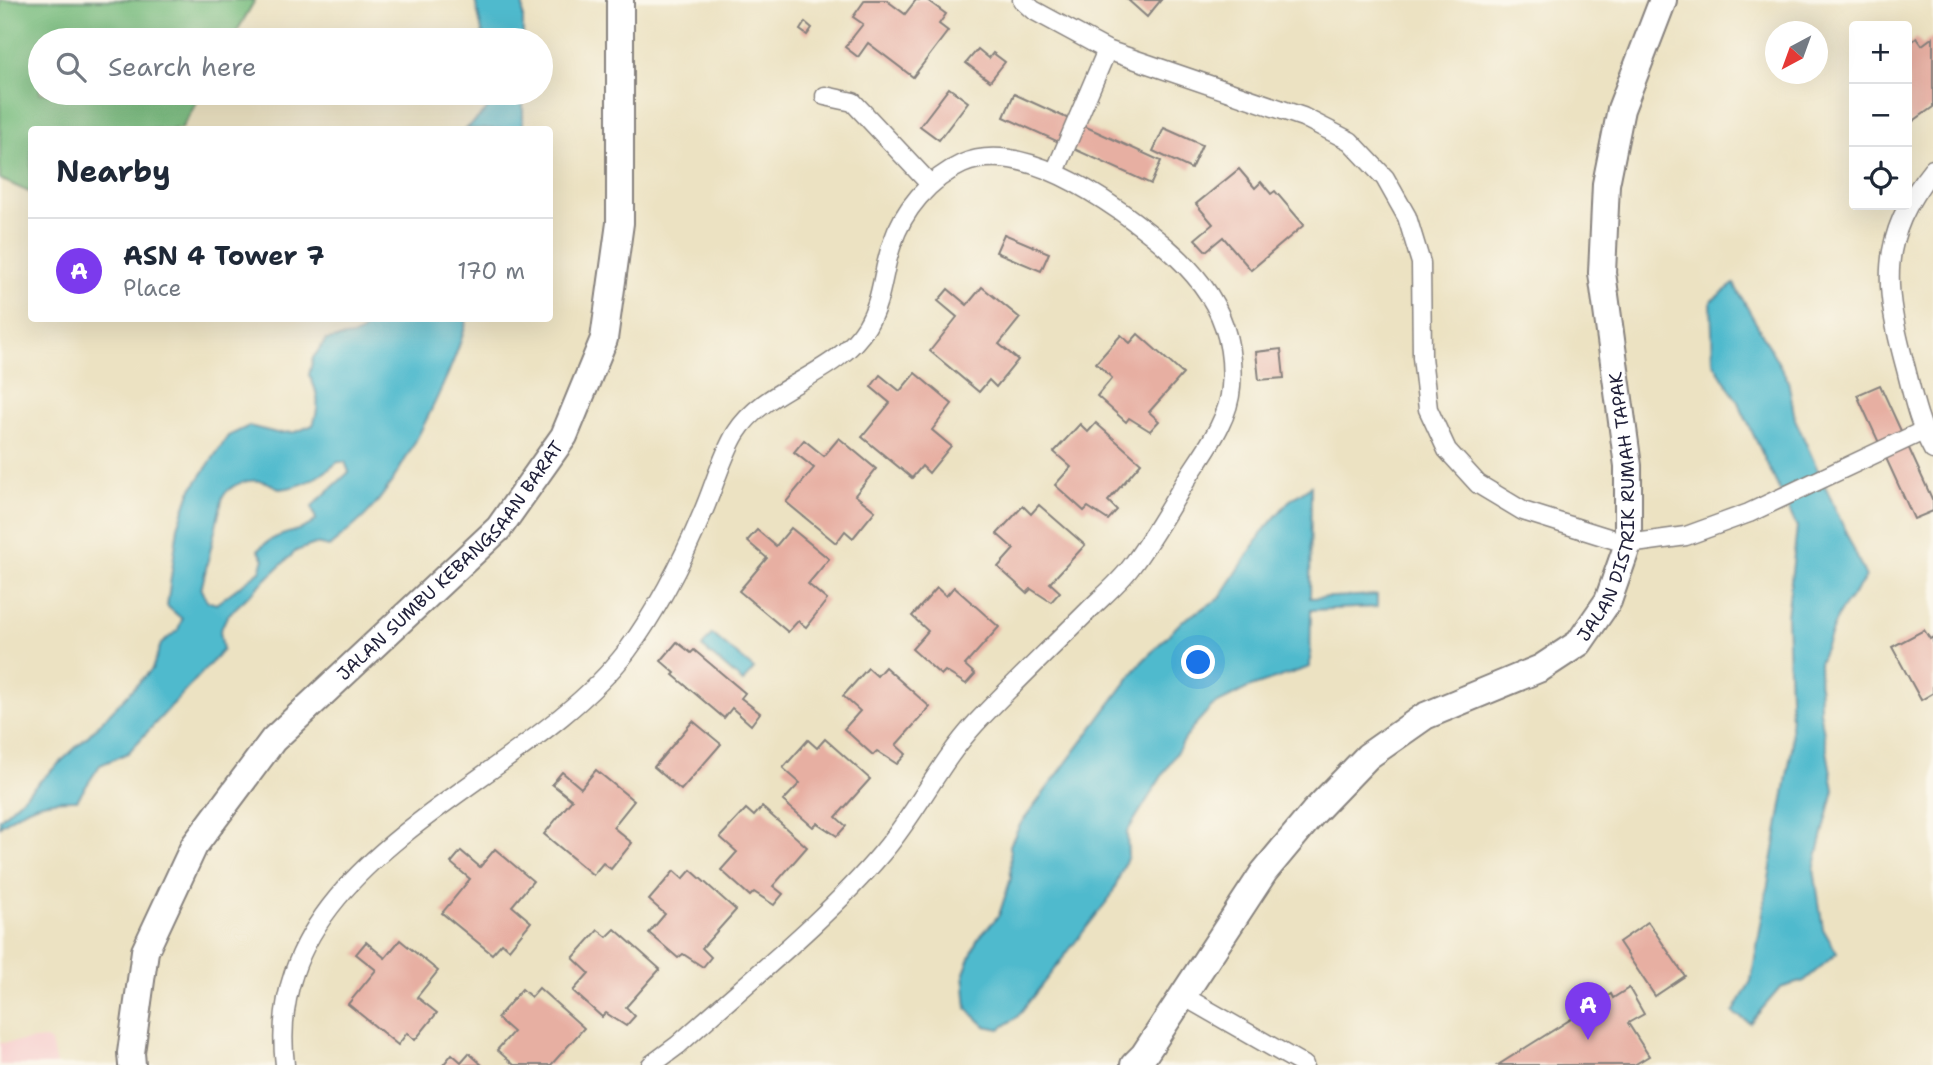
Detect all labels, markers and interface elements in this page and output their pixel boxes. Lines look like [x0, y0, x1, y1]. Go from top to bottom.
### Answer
north arrow [1765, 21, 1828, 84]
map controls [1849, 21, 1912, 210]
button: + [1849, 21, 1912, 84]
search box [28, 28, 553, 105]
icon: search [52, 48, 90, 86]
text: Search here [108, 49, 257, 84]
button: − [1849, 84, 1912, 147]
button: locate [1849, 147, 1912, 210]
text: Nearby [56, 151, 171, 192]
text: ASN 4 Tower 7 [123, 238, 325, 273]
text: A [70, 256, 88, 286]
text: 170 m [457, 256, 525, 286]
text: Place [123, 273, 182, 303]
street label: JALAN DISTRIK RUMAH TAPAK [1572, 370, 1640, 646]
street label: JALAN SUMBU KEBANGSAAN BARAT [332, 436, 569, 686]
your location [1181, 645, 1215, 679]
pin: A [1565, 982, 1611, 1040]

